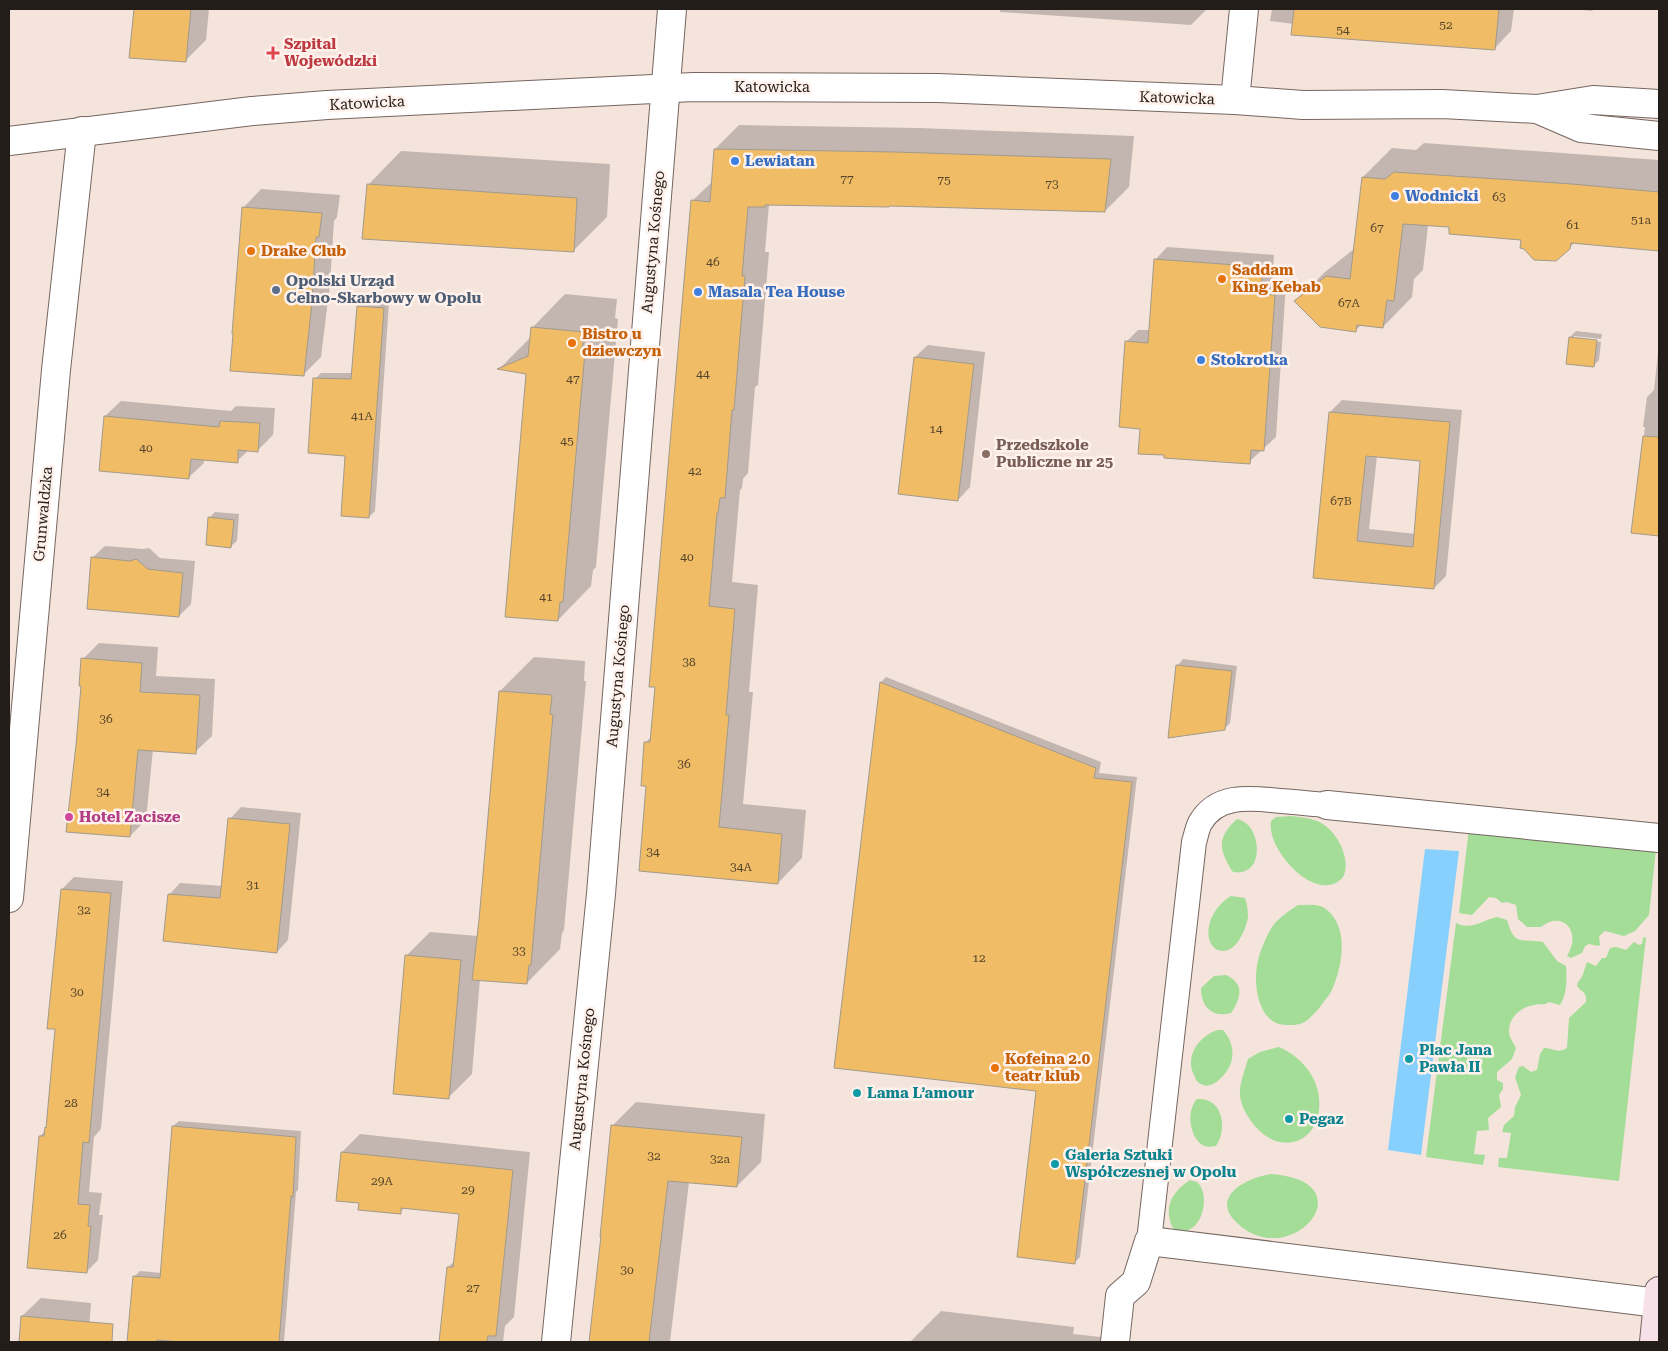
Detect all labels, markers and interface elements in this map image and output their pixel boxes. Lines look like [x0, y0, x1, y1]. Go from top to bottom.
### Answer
house number: 52 [1439, 18, 1453, 32]
house number: 54 [1336, 23, 1350, 37]
place label: Szpital Wojewódzki [284, 35, 377, 70]
marker: Szpital Wojewódzki [266, 46, 280, 60]
street label: Katowicka [734, 78, 810, 96]
street label: Katowicka [1139, 88, 1215, 108]
street label: Katowicka [329, 92, 405, 114]
place label: Lewiatan [745, 152, 815, 170]
marker: Lewiatan [729, 155, 741, 167]
street label: Augustyna Kośnego [638, 170, 668, 314]
house number: 77 [840, 172, 854, 186]
house number: 75 [937, 173, 951, 187]
house number: 73 [1045, 177, 1059, 191]
place label: Wodnicki [1405, 187, 1478, 205]
marker: Wodnicki [1389, 190, 1401, 202]
house number: 63 [1492, 190, 1506, 204]
house number: 51a [1631, 213, 1651, 227]
house number: 61 [1566, 218, 1580, 232]
house number: 67 [1370, 221, 1384, 235]
place label: Drake Club [261, 242, 346, 260]
marker: Drake Club [245, 245, 257, 257]
house number: 46 [706, 255, 720, 269]
place label: Saddam King Kebab [1232, 261, 1321, 296]
place label: Opolski Urząd Celno-Skarbowy w Opolu [286, 272, 481, 307]
marker: Saddam King Kebab [1216, 273, 1228, 285]
place label: Masala Tea House [708, 283, 845, 301]
marker: Opolski Urząd Celno-Skarbowy w Opolu [270, 284, 282, 296]
marker: Masala Tea House [692, 286, 704, 298]
house number: 67A [1338, 296, 1361, 310]
place label: Bistro u dziewczyn [582, 325, 662, 360]
marker: Bistro u dziewczyn [566, 337, 578, 349]
place label: Stokrotka [1211, 351, 1288, 369]
marker: Stokrotka [1195, 354, 1207, 366]
house number: 44 [696, 367, 710, 381]
house number: 47 [566, 372, 580, 386]
house number: 41A [351, 409, 374, 423]
house number: 14 [929, 422, 943, 436]
house number: 45 [560, 434, 574, 448]
place label: Przedszkole Publiczne nr 25 [996, 436, 1113, 471]
house number: 40 [139, 441, 153, 455]
marker: Przedszkole Publiczne nr 25 [980, 448, 992, 460]
house number: 42 [688, 464, 702, 478]
street label: Grunwaldzka [30, 466, 56, 562]
house number: 67B [1330, 494, 1352, 508]
house number: 40 [680, 550, 694, 564]
house number: 41 [539, 590, 553, 604]
street label: Augustyna Kośnego [603, 604, 633, 748]
house number: 38 [682, 655, 696, 669]
house number: 36 [99, 712, 113, 726]
house number: 36 [677, 757, 691, 771]
house number: 34 [96, 785, 110, 799]
place label: Hotel Zacisze [79, 808, 181, 826]
marker: Hotel Zacisze [63, 811, 75, 823]
house number: 34 [646, 845, 660, 859]
house number: 34A [730, 860, 753, 874]
house number: 31 [246, 878, 260, 892]
house number: 32 [77, 903, 91, 917]
house number: 33 [512, 944, 526, 958]
house number: 12 [972, 951, 986, 965]
house number: 30 [70, 985, 84, 999]
street label: Augustyna Kośnego [566, 1007, 598, 1151]
place label: Plac Jana Pawła II [1419, 1041, 1492, 1076]
place label: Kofeina 2.0 teatr klub [1005, 1050, 1091, 1085]
marker: Plac Jana Pawła II [1403, 1053, 1415, 1065]
marker: Kofeina 2.0 teatr klub [989, 1062, 1001, 1074]
place label: Lama L’amour [867, 1084, 974, 1102]
marker: Lama L’amour [851, 1087, 863, 1099]
house number: 28 [64, 1096, 78, 1110]
place label: Pegaz [1299, 1110, 1344, 1128]
marker: Pegaz [1283, 1113, 1295, 1125]
place label: Galeria Sztuki Współczesnej w Opolu [1065, 1146, 1237, 1181]
house number: 32 [647, 1149, 661, 1163]
house number: 32a [710, 1152, 730, 1166]
marker: Galeria Sztuki Współczesnej w Opolu [1049, 1158, 1061, 1170]
house number: 29A [371, 1174, 394, 1188]
house number: 29 [461, 1183, 475, 1197]
house number: 26 [53, 1228, 67, 1242]
house number: 30 [620, 1263, 634, 1277]
house number: 27 [466, 1281, 480, 1295]

